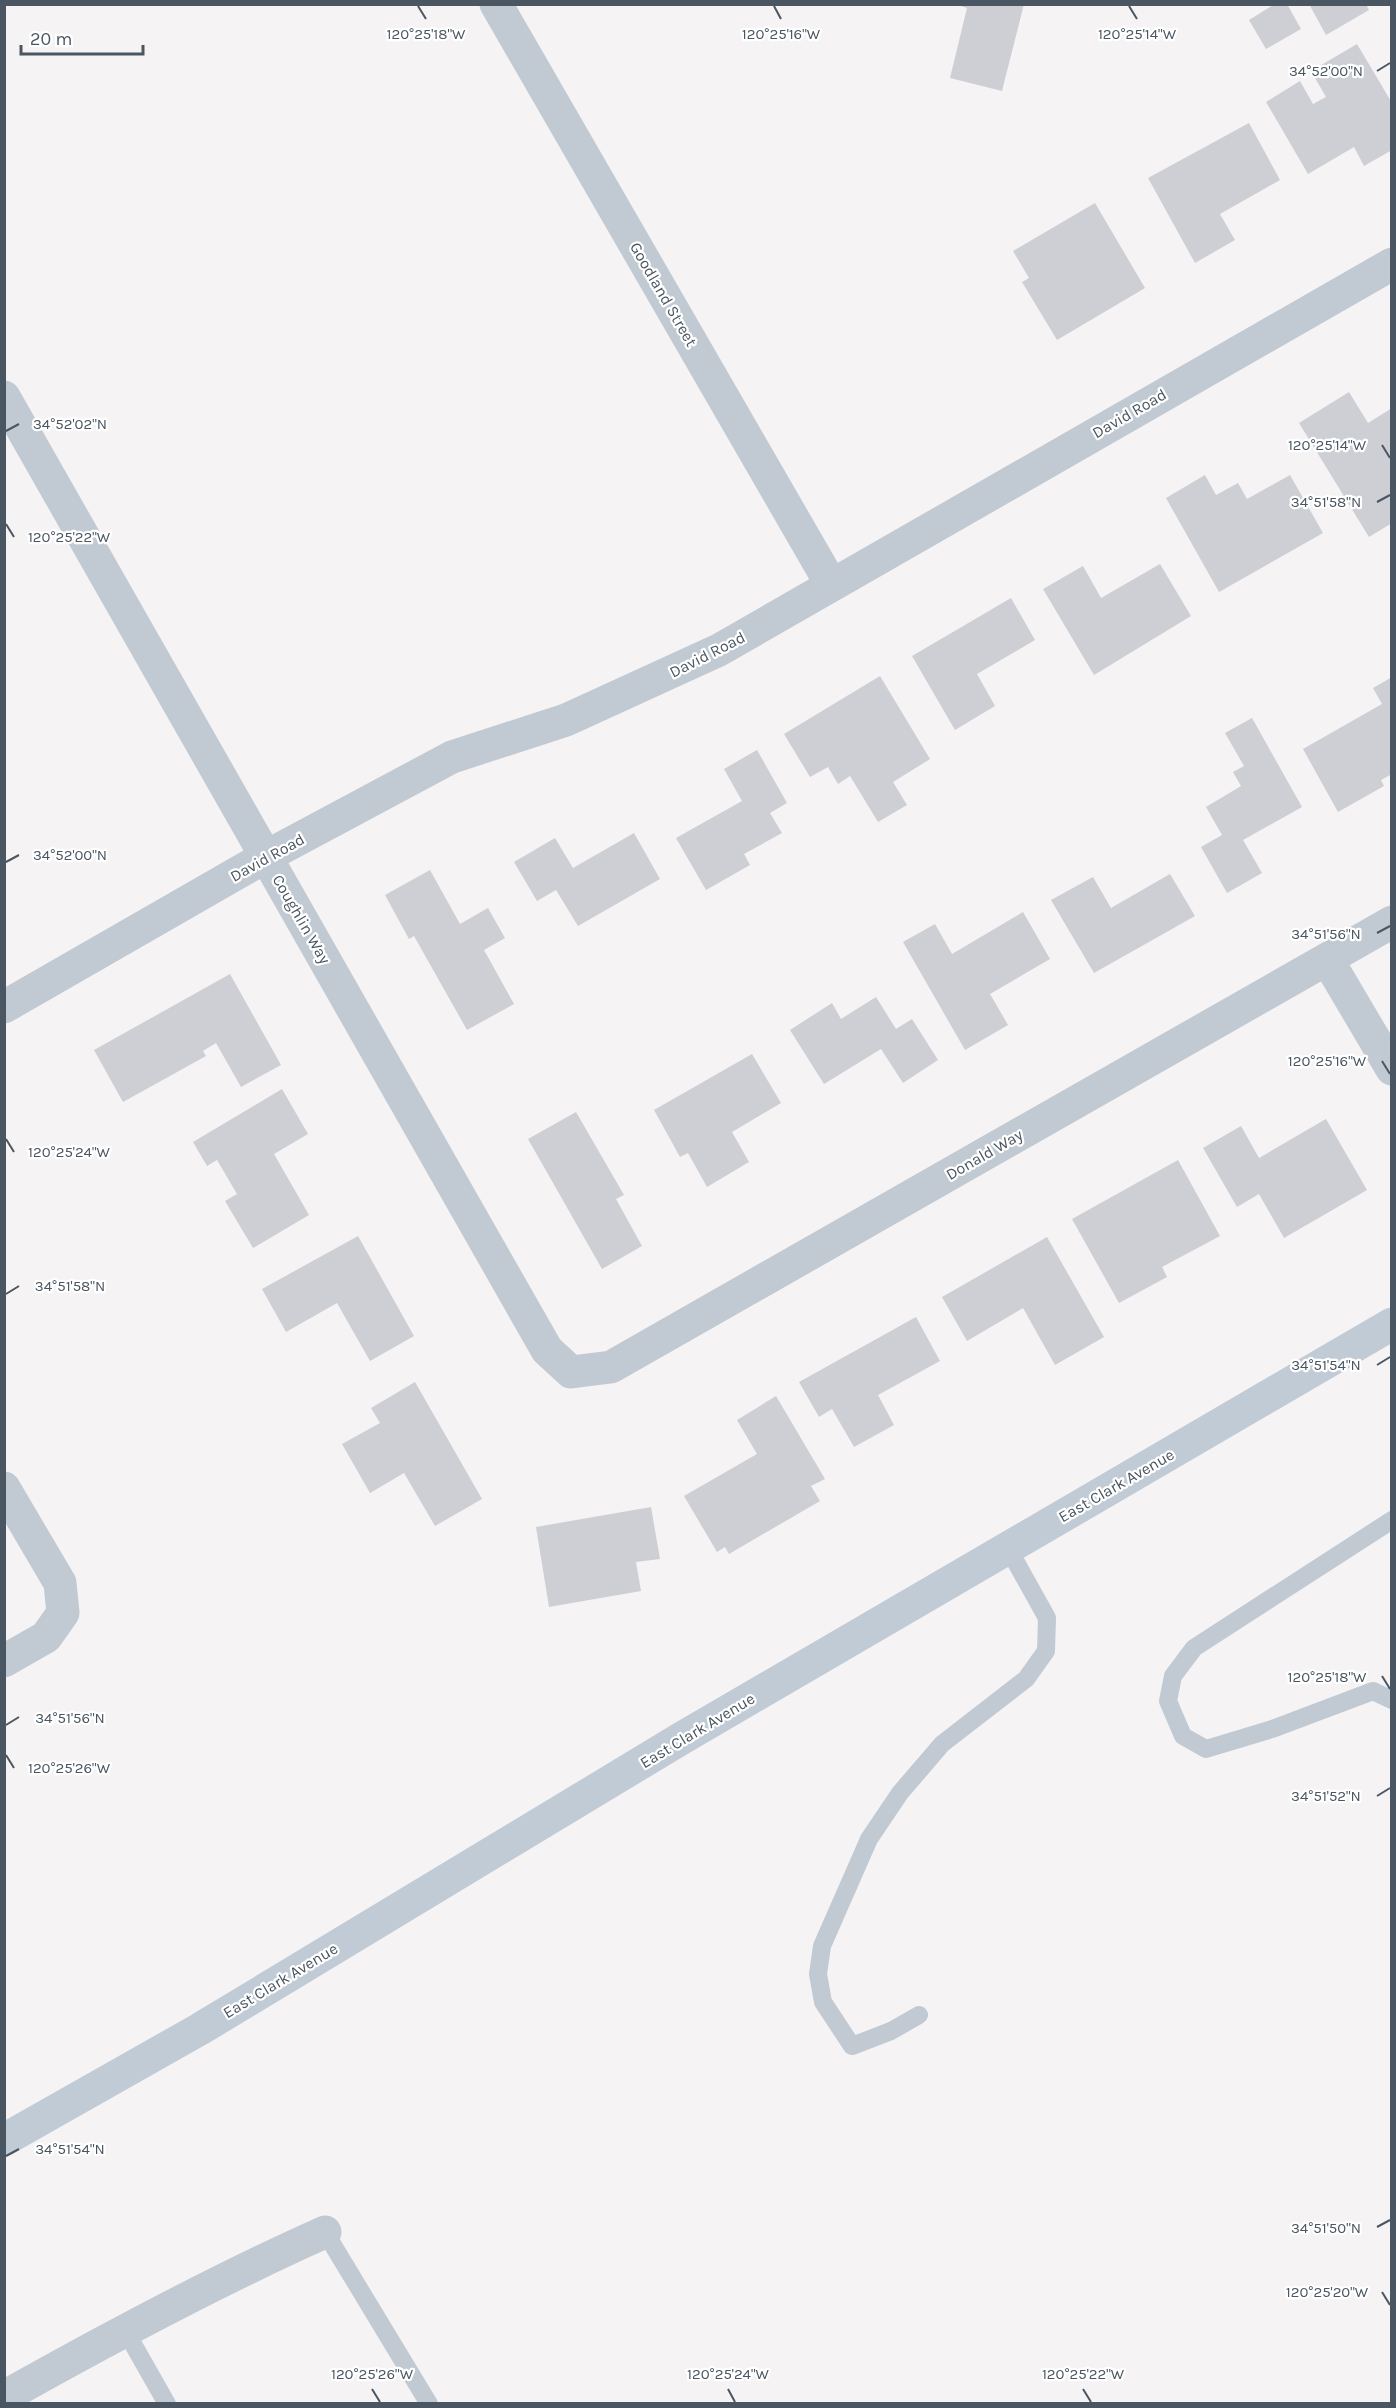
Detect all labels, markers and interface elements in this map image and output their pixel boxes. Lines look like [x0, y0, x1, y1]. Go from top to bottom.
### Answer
scale bar [21, 18, 142, 56]
text: 120°25'18"W [386, 25, 466, 43]
text: 120°25'16"W [742, 25, 821, 43]
text: 120°25'14"W [1098, 25, 1177, 43]
text: 20 m [30, 28, 72, 50]
text: 34°52'00"N [1289, 62, 1363, 80]
street label: Goodland Street [626, 239, 701, 350]
street label: David Road [1089, 385, 1170, 442]
text: 34°52'02"N [33, 415, 107, 433]
text: 120°25'14"W [1288, 436, 1367, 454]
text: 34°51'58"N [1291, 493, 1361, 511]
text: 120°25'22"W [28, 528, 111, 546]
street label: David Road [666, 627, 748, 682]
street label: David Road [227, 829, 308, 886]
text: 34°52'00"N [33, 846, 107, 864]
street label: Coughlin Way [268, 871, 335, 968]
text: 34°51'56"N [1291, 925, 1361, 943]
text: 120°25'16"W [1288, 1052, 1367, 1070]
street label: Donald Way [942, 1125, 1027, 1184]
text: 120°25'24"W [28, 1143, 111, 1161]
text: 34°51'58"N [35, 1277, 105, 1295]
text: 34°51'54"N [1291, 1356, 1361, 1374]
street label: East Clark Avenue [1055, 1445, 1177, 1526]
text: 120°25'18"W [1287, 1668, 1367, 1686]
street label: East Clark Avenue [636, 1689, 758, 1772]
text: 34°51'56"N [35, 1709, 105, 1727]
text: 120°25'26"W [28, 1759, 111, 1777]
text: 34°51'52"N [1291, 1787, 1361, 1805]
street label: East Clark Avenue [219, 1939, 341, 2022]
text: 34°51'54"N [35, 2140, 105, 2158]
text: 34°51'50"N [1291, 2219, 1361, 2237]
text: 120°25'20"W [1286, 2283, 1369, 2301]
text: 120°25'26"W [331, 2365, 414, 2383]
text: 120°25'24"W [687, 2365, 770, 2383]
text: 120°25'22"W [1042, 2365, 1125, 2383]

